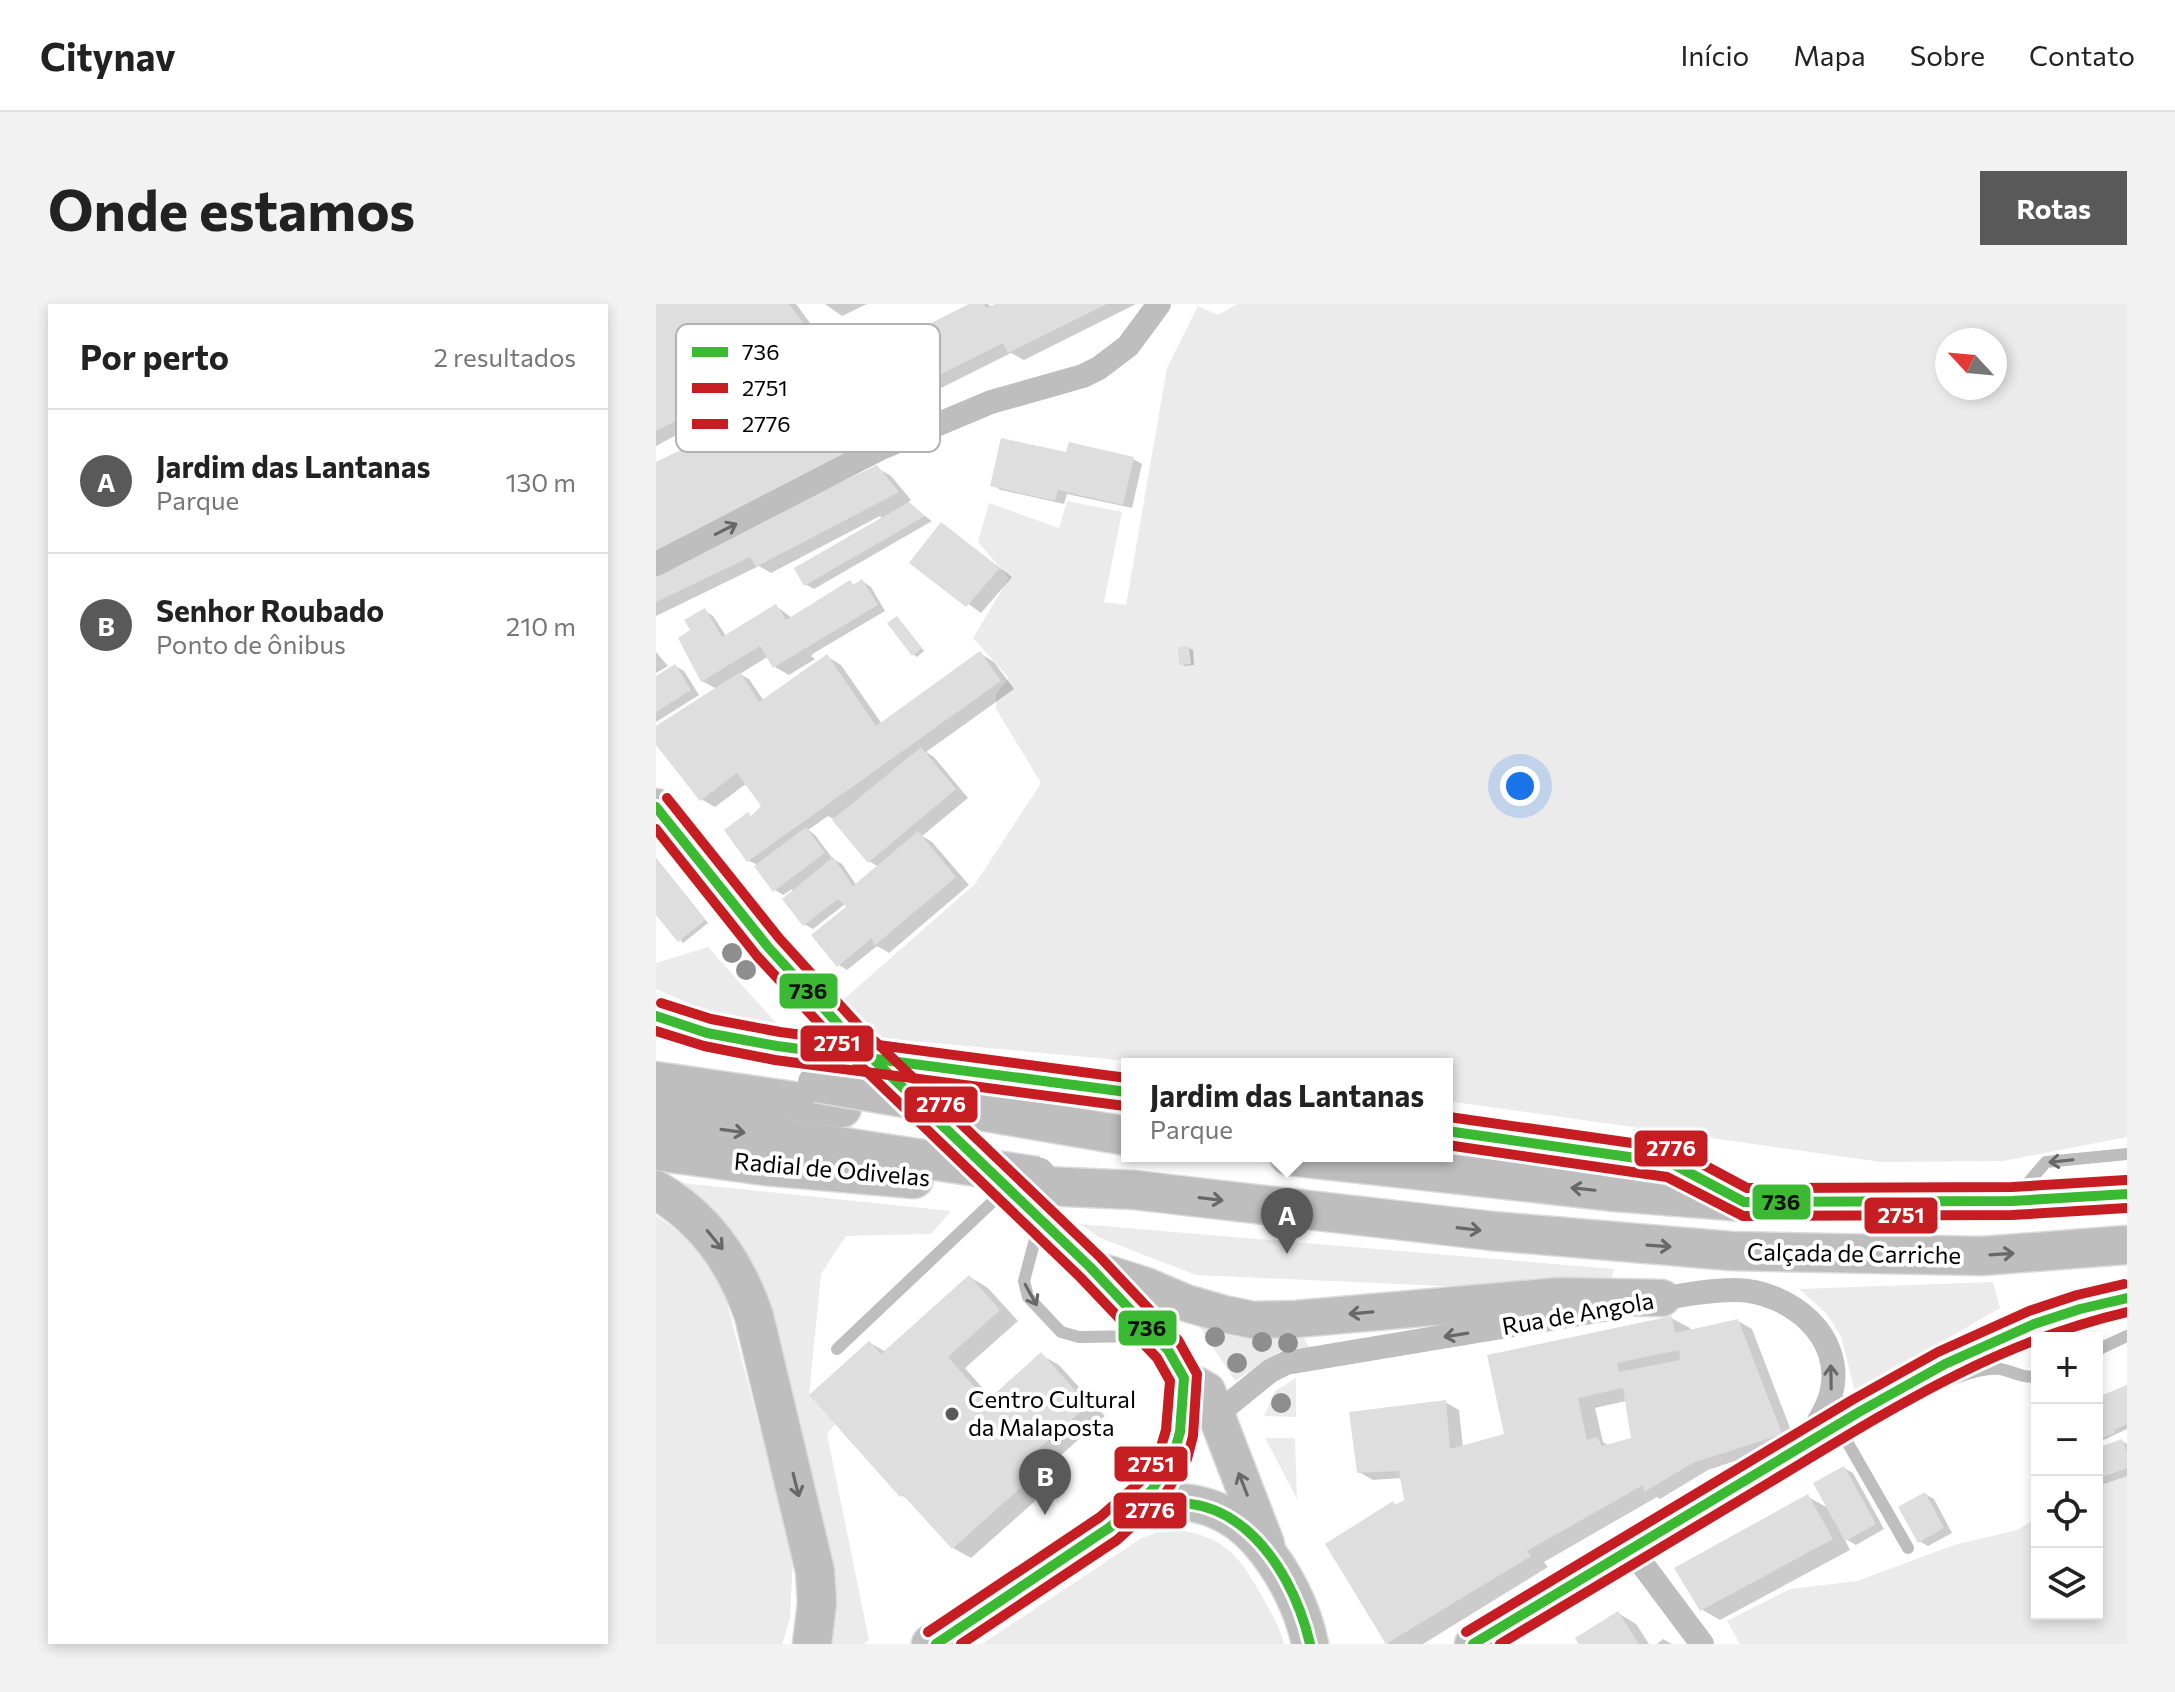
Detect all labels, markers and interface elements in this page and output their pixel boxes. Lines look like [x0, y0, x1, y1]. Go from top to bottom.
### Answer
text: Citynav [40, 32, 176, 79]
text: Início [1680, 38, 1749, 72]
text: Mapa [1793, 38, 1866, 72]
text: Sobre [1910, 38, 1985, 72]
text: Contato [2029, 38, 2135, 72]
button: Rotas [1980, 171, 2127, 245]
text: Onde estamos [48, 174, 415, 243]
legend [676, 324, 940, 452]
north arrow [1935, 328, 2007, 400]
text: Por perto [80, 335, 229, 377]
text: 736 [742, 338, 780, 365]
text: 2 resultados [434, 341, 576, 372]
text: 2751 [742, 374, 788, 401]
text: 2776 [742, 410, 791, 437]
text: Jardim das Lantanas [156, 447, 430, 484]
text: A [97, 466, 115, 497]
text: 130 m [505, 466, 576, 497]
text: Parque [156, 484, 239, 515]
one-way arrow [713, 521, 737, 536]
text: Senhor Roubado [156, 591, 384, 628]
text: B [97, 610, 115, 641]
text: 210 m [506, 610, 576, 641]
text: Ponto de ônibus [156, 628, 346, 659]
your location [1500, 766, 1540, 806]
line badge: 736 [778, 972, 839, 1010]
text: 736 [789, 977, 827, 1004]
line badge: 2751 [799, 1024, 875, 1063]
text: 2751 [813, 1029, 861, 1056]
popup [1121, 1058, 1453, 1162]
text: Jardim das Lantanas [1150, 1076, 1424, 1113]
line badge: 2776 [903, 1085, 979, 1124]
text: 2776 [916, 1090, 966, 1117]
text: Parque [1150, 1113, 1233, 1144]
one-way arrow [720, 1124, 745, 1139]
line badge: 2776 [1633, 1129, 1709, 1168]
text: 2776 [1646, 1134, 1696, 1161]
street label: Radial de Odivelas [733, 1145, 931, 1192]
one-way arrow [2048, 1153, 2075, 1168]
one-way arrow [1570, 1181, 1596, 1196]
line badge: 736 [1751, 1183, 1812, 1221]
pin: A [1261, 1188, 1313, 1254]
text: 736 [1762, 1188, 1800, 1215]
one-way arrow [1198, 1192, 1223, 1207]
line badge: 2751 [1863, 1196, 1939, 1235]
text: 2751 [1877, 1201, 1925, 1228]
one-way arrow [1455, 1221, 1482, 1236]
one-way arrow [706, 1229, 724, 1250]
street label: Calçada de Carriche [1747, 1236, 1961, 1269]
one-way arrow [1645, 1239, 1672, 1254]
one-way arrow [1988, 1247, 2015, 1262]
one-way arrow [1023, 1283, 1039, 1306]
street label: Rua de Angola [1500, 1285, 1656, 1340]
one-way arrow [1348, 1306, 1375, 1321]
line badge: 736 [1117, 1309, 1178, 1347]
text: 736 [1128, 1314, 1166, 1341]
one-way arrow [1444, 1328, 1469, 1343]
map controls [2031, 1332, 2103, 1620]
button: + [2031, 1332, 2103, 1404]
one-way arrow [1823, 1364, 1839, 1391]
place label: Centro Cultural da Malaposta [968, 1384, 1136, 1441]
button: − [2031, 1404, 2103, 1476]
marker: Centro Cultural da Malaposta [943, 1405, 961, 1423]
line badge: 2751 [1113, 1445, 1189, 1483]
pin: B [1019, 1449, 1071, 1515]
text: 2751 [1127, 1450, 1175, 1477]
one-way arrow [789, 1471, 804, 1497]
one-way arrow [1235, 1472, 1249, 1497]
button: locate [2031, 1476, 2103, 1548]
line badge: 2776 [1112, 1491, 1188, 1530]
text: 2776 [1125, 1496, 1175, 1523]
button: layers [2031, 1548, 2103, 1620]

